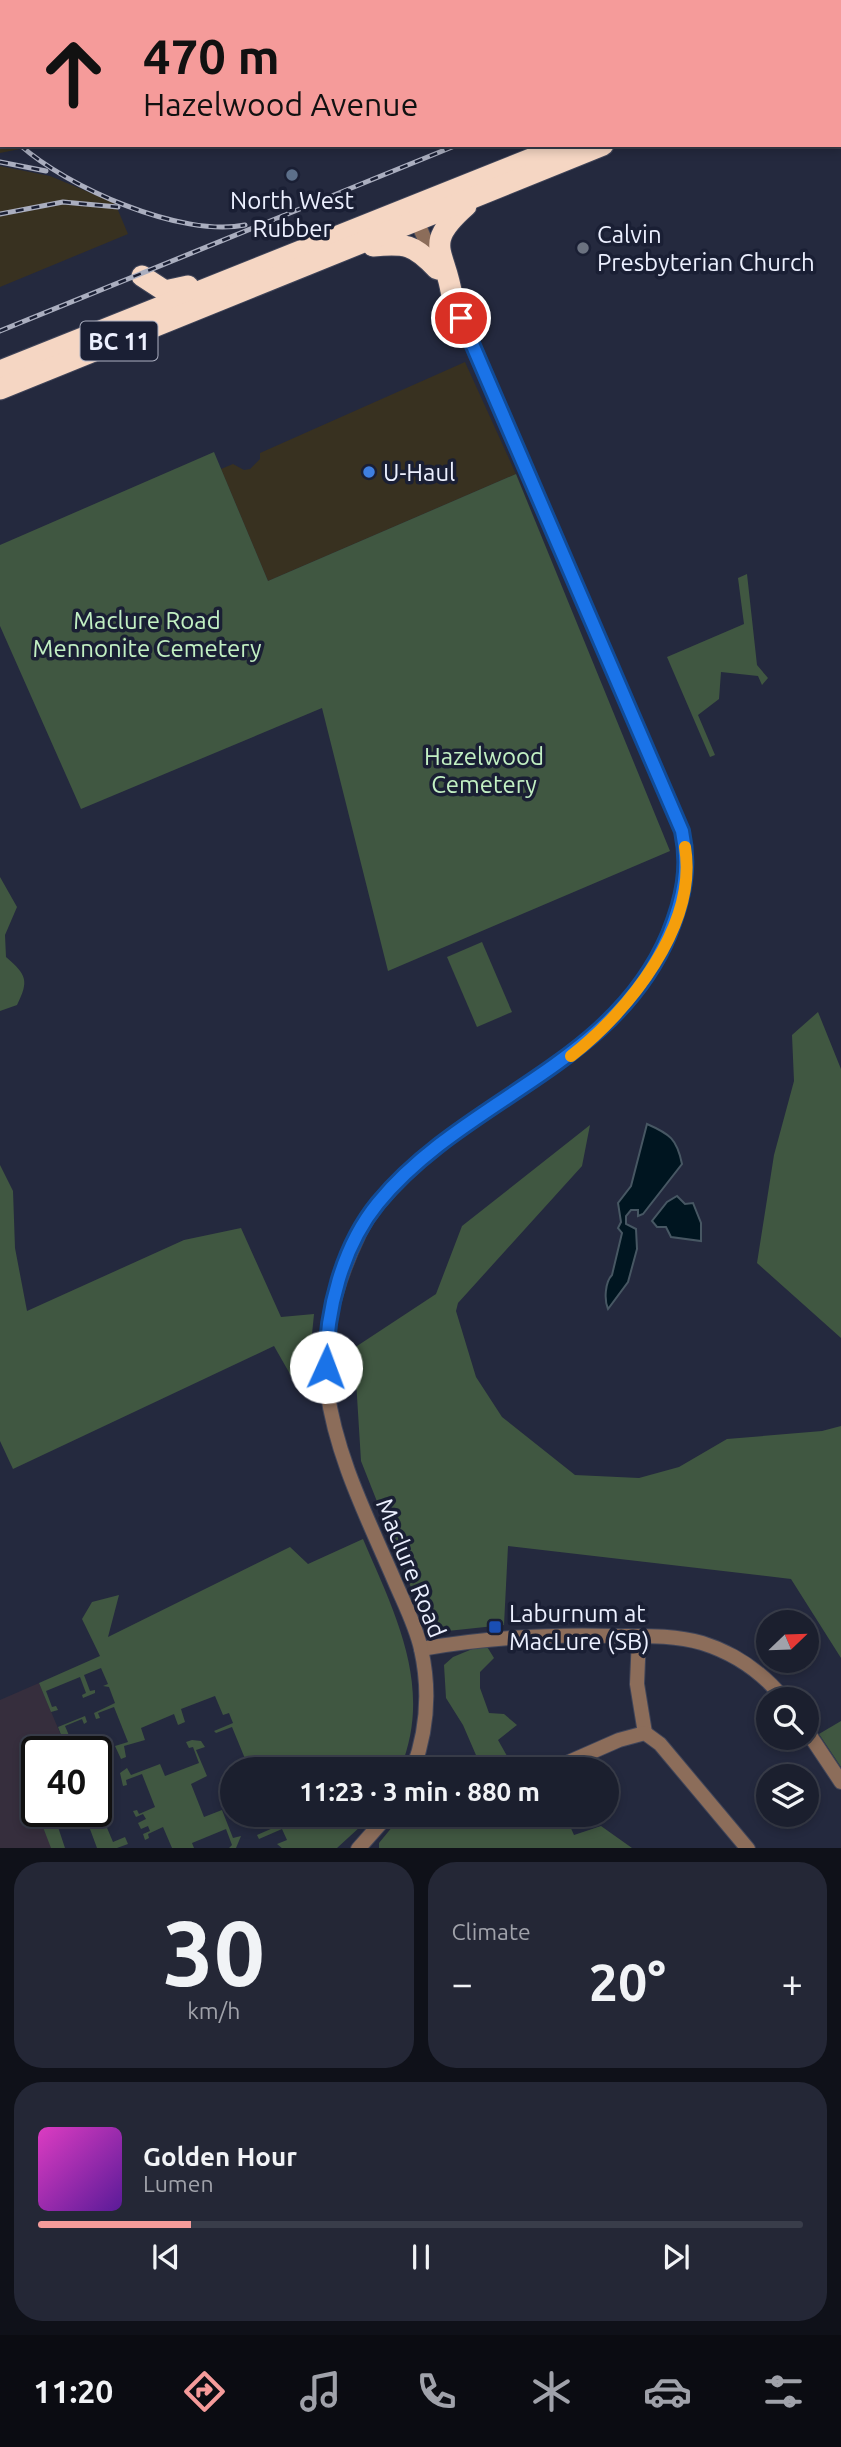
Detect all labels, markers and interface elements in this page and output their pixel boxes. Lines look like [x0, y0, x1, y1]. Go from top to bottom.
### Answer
icon: ahead [28, 28, 119, 119]
text: 470 m [143, 28, 280, 83]
text: Hazelwood Avenue [143, 86, 418, 122]
marker: North West Rubber [284, 167, 300, 183]
place label: North West Rubber [230, 187, 354, 242]
place label: Calvin Presbyterian Church [597, 221, 815, 276]
marker: Calvin Presbyterian Church [575, 240, 591, 256]
pin [431, 288, 491, 348]
icon: arrive [442, 299, 480, 337]
road number: BC 11 [80, 322, 158, 360]
place label: U-Haul [383, 459, 455, 486]
marker: U-Haul [361, 464, 377, 480]
park label: Maclure Road Mennonite Cemetery [33, 607, 262, 662]
park label: Hazelwood Cemetery [424, 743, 544, 798]
position arrow [289, 1330, 363, 1404]
street label: Maclure Road [371, 1495, 451, 1641]
place label: Laburnum at MacLure (SB) [509, 1600, 650, 1655]
north arrow [756, 1610, 819, 1673]
map controls [756, 1610, 819, 1827]
marker: Laburnum at MacLure (SB) [487, 1619, 503, 1635]
button: search [756, 1687, 819, 1750]
speed limit sign: 40 [21, 1736, 112, 1827]
button: layers [756, 1764, 819, 1827]
text: 11:23 · 3 min · 880 m [299, 1777, 540, 1806]
text: 30 [162, 1901, 265, 2003]
text: Climate [452, 1919, 531, 1944]
text: 20° [589, 1953, 666, 2011]
text: − [452, 1962, 473, 2004]
text: + [782, 1962, 803, 2004]
text: km/h [187, 1998, 240, 2023]
text: Golden Hour [143, 2142, 297, 2171]
text: Lumen [143, 2171, 214, 2196]
icon: previous [147, 2238, 185, 2276]
icon: pause [402, 2238, 440, 2276]
icon: next [657, 2238, 695, 2276]
icon: directions [180, 2367, 229, 2416]
icon: music [296, 2367, 345, 2416]
icon: phone [412, 2367, 461, 2416]
icon: climate [527, 2367, 576, 2416]
icon: car [643, 2367, 692, 2416]
icon: filters [759, 2367, 808, 2416]
text: 11:20 [33, 2373, 113, 2409]

